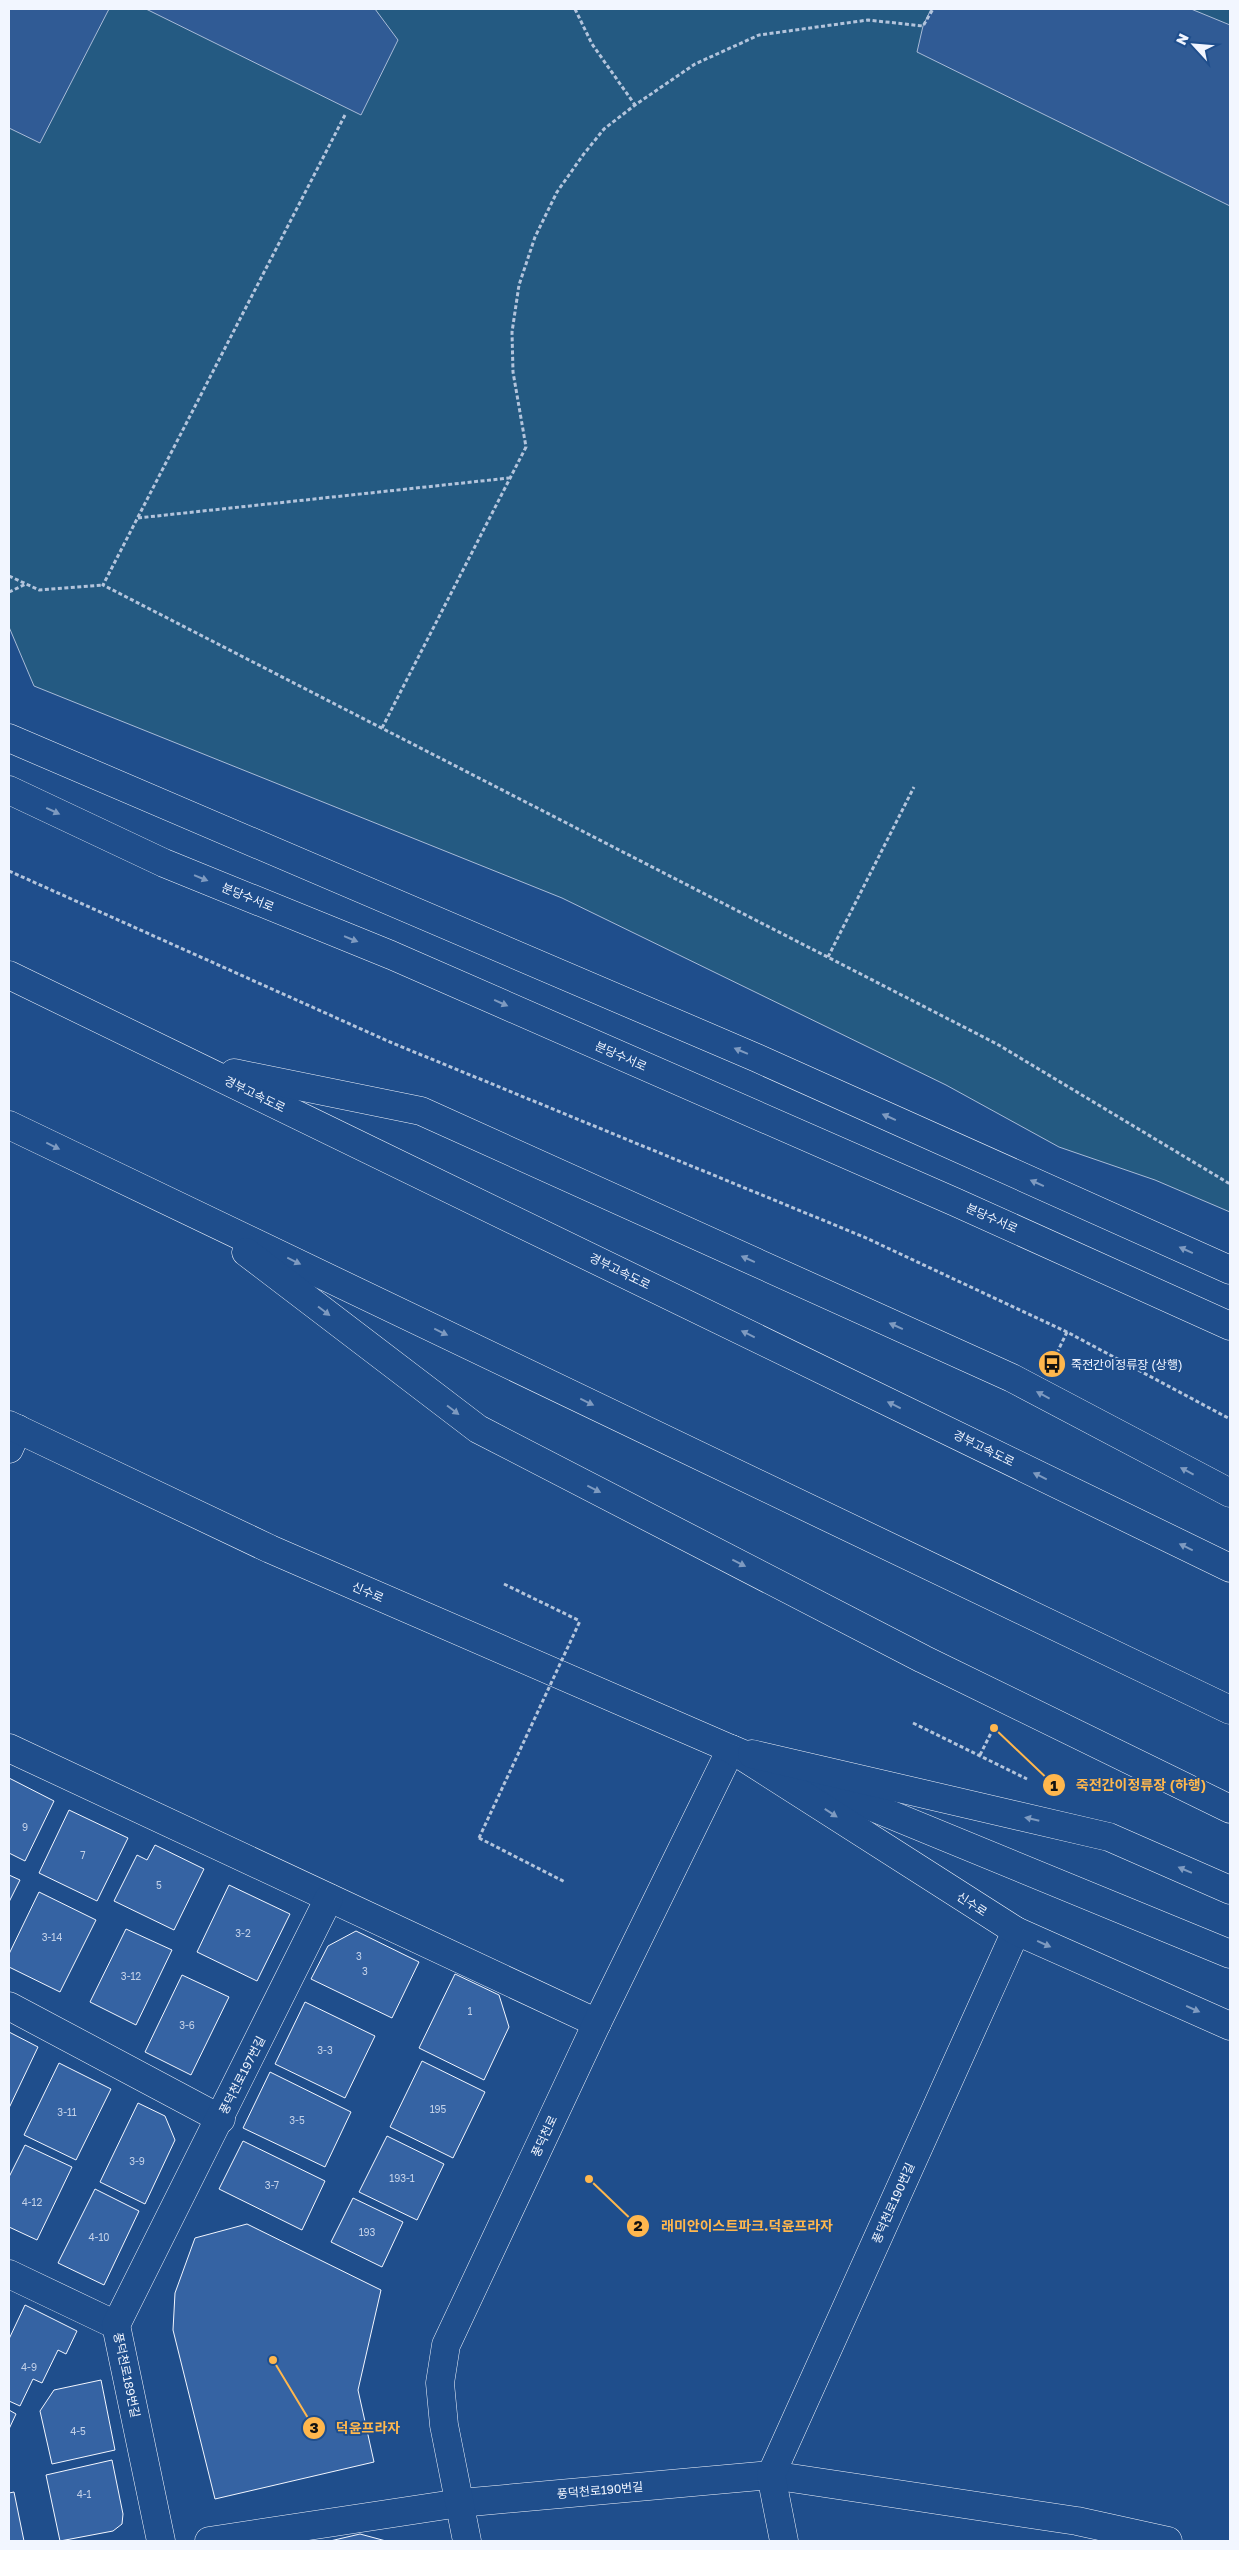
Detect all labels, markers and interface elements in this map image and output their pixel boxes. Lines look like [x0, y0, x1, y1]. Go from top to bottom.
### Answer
north arrow [1169, 20, 1219, 70]
text: N [1172, 31, 1192, 48]
one-way arrow [46, 807, 60, 815]
one-way arrow [194, 875, 208, 883]
street label: 분당수서로 [220, 880, 276, 914]
one-way arrow [344, 936, 359, 944]
one-way arrow [494, 1000, 508, 1008]
street label: 분당수서로 [593, 1038, 649, 1074]
one-way arrow [734, 1046, 748, 1054]
street label: 경부고속도로 [222, 1073, 288, 1115]
one-way arrow [882, 1112, 896, 1120]
one-way arrow [46, 1142, 60, 1150]
one-way arrow [1030, 1179, 1044, 1187]
street label: 분당수서로 [964, 1200, 1020, 1236]
one-way arrow [1179, 1245, 1193, 1253]
street label: 경부고속도로 [587, 1250, 653, 1292]
one-way arrow [741, 1255, 755, 1263]
one-way arrow [287, 1258, 301, 1266]
one-way arrow [317, 1305, 330, 1316]
one-way arrow [889, 1322, 903, 1330]
one-way arrow [433, 1327, 448, 1336]
one-way arrow [741, 1330, 755, 1338]
bus stop icon: 죽전간이정류장 (상행) [1037, 1349, 1067, 1379]
place label: 죽전간이정류장 (상행) [1071, 1357, 1182, 1372]
one-way arrow [1036, 1391, 1051, 1399]
one-way arrow [580, 1398, 594, 1406]
one-way arrow [887, 1401, 901, 1409]
one-way arrow [446, 1404, 459, 1415]
street label: 경부고속도로 [951, 1427, 1017, 1469]
one-way arrow [1180, 1467, 1194, 1475]
one-way arrow [1033, 1472, 1047, 1480]
one-way arrow [587, 1485, 601, 1493]
one-way arrow [1179, 1543, 1194, 1551]
one-way arrow [731, 1559, 746, 1567]
street label: 신수로 [350, 1579, 386, 1605]
callout: 죽전간이정류장 (하행) [1041, 1771, 1217, 1800]
text: 1 [1050, 1776, 1058, 1794]
text: 죽전간이정류장 (하행) [1076, 1776, 1206, 1793]
one-way arrow [825, 1808, 838, 1818]
one-way arrow [1024, 1815, 1039, 1823]
house number: 9 [22, 1821, 28, 1833]
house number: 7 [80, 1849, 86, 1861]
one-way arrow [1178, 1866, 1193, 1874]
house number: 5 [156, 1879, 162, 1891]
street label: 신수로 [954, 1889, 990, 1919]
house number: 3-2 [235, 1927, 251, 1939]
house number: 3-14 [42, 1931, 62, 1943]
one-way arrow [1037, 1940, 1051, 1948]
house number: 3 [356, 1950, 362, 1962]
house number: 3 [362, 1965, 368, 1977]
house number: 3-12 [121, 1970, 141, 1982]
house number: 1 [468, 2005, 473, 2017]
one-way arrow [1186, 2006, 1200, 2014]
house number: 3-6 [179, 2019, 195, 2031]
street label: 풍덕천로197번길 [216, 2033, 268, 2117]
house number: 3-3 [317, 2044, 333, 2056]
house number: 195 [430, 2103, 447, 2115]
house number: 3-11 [57, 2106, 77, 2118]
street label: 풍덕천로 [528, 2113, 560, 2159]
house number: 3-5 [289, 2114, 305, 2126]
house number: 3-9 [129, 2155, 145, 2167]
street label: 풍덕천로190번길 [869, 2160, 917, 2246]
house number: 193-1 [389, 2172, 415, 2184]
house number: 3-7 [265, 2179, 279, 2191]
house number: 4-12 [22, 2196, 42, 2208]
callout: 래미안이스트파크.덕윤프라자 [626, 2211, 843, 2240]
text: 2 [633, 2216, 643, 2234]
text: 래미안이스트파크.덕윤프라자 [661, 2217, 833, 2234]
house number: 193 [359, 2226, 376, 2238]
house number: 4-10 [89, 2231, 109, 2243]
street label: 풍덕천로189번길 [111, 2331, 143, 2419]
house number: 4-9 [21, 2361, 37, 2373]
callout: 덕윤프라자 [301, 2414, 410, 2443]
text: 3 [309, 2418, 319, 2436]
text: 덕윤프라자 [336, 2419, 400, 2436]
house number: 4-5 [70, 2425, 86, 2437]
street label: 풍덕천로190번길 [556, 2479, 644, 2501]
house number: 4-1 [77, 2488, 92, 2500]

